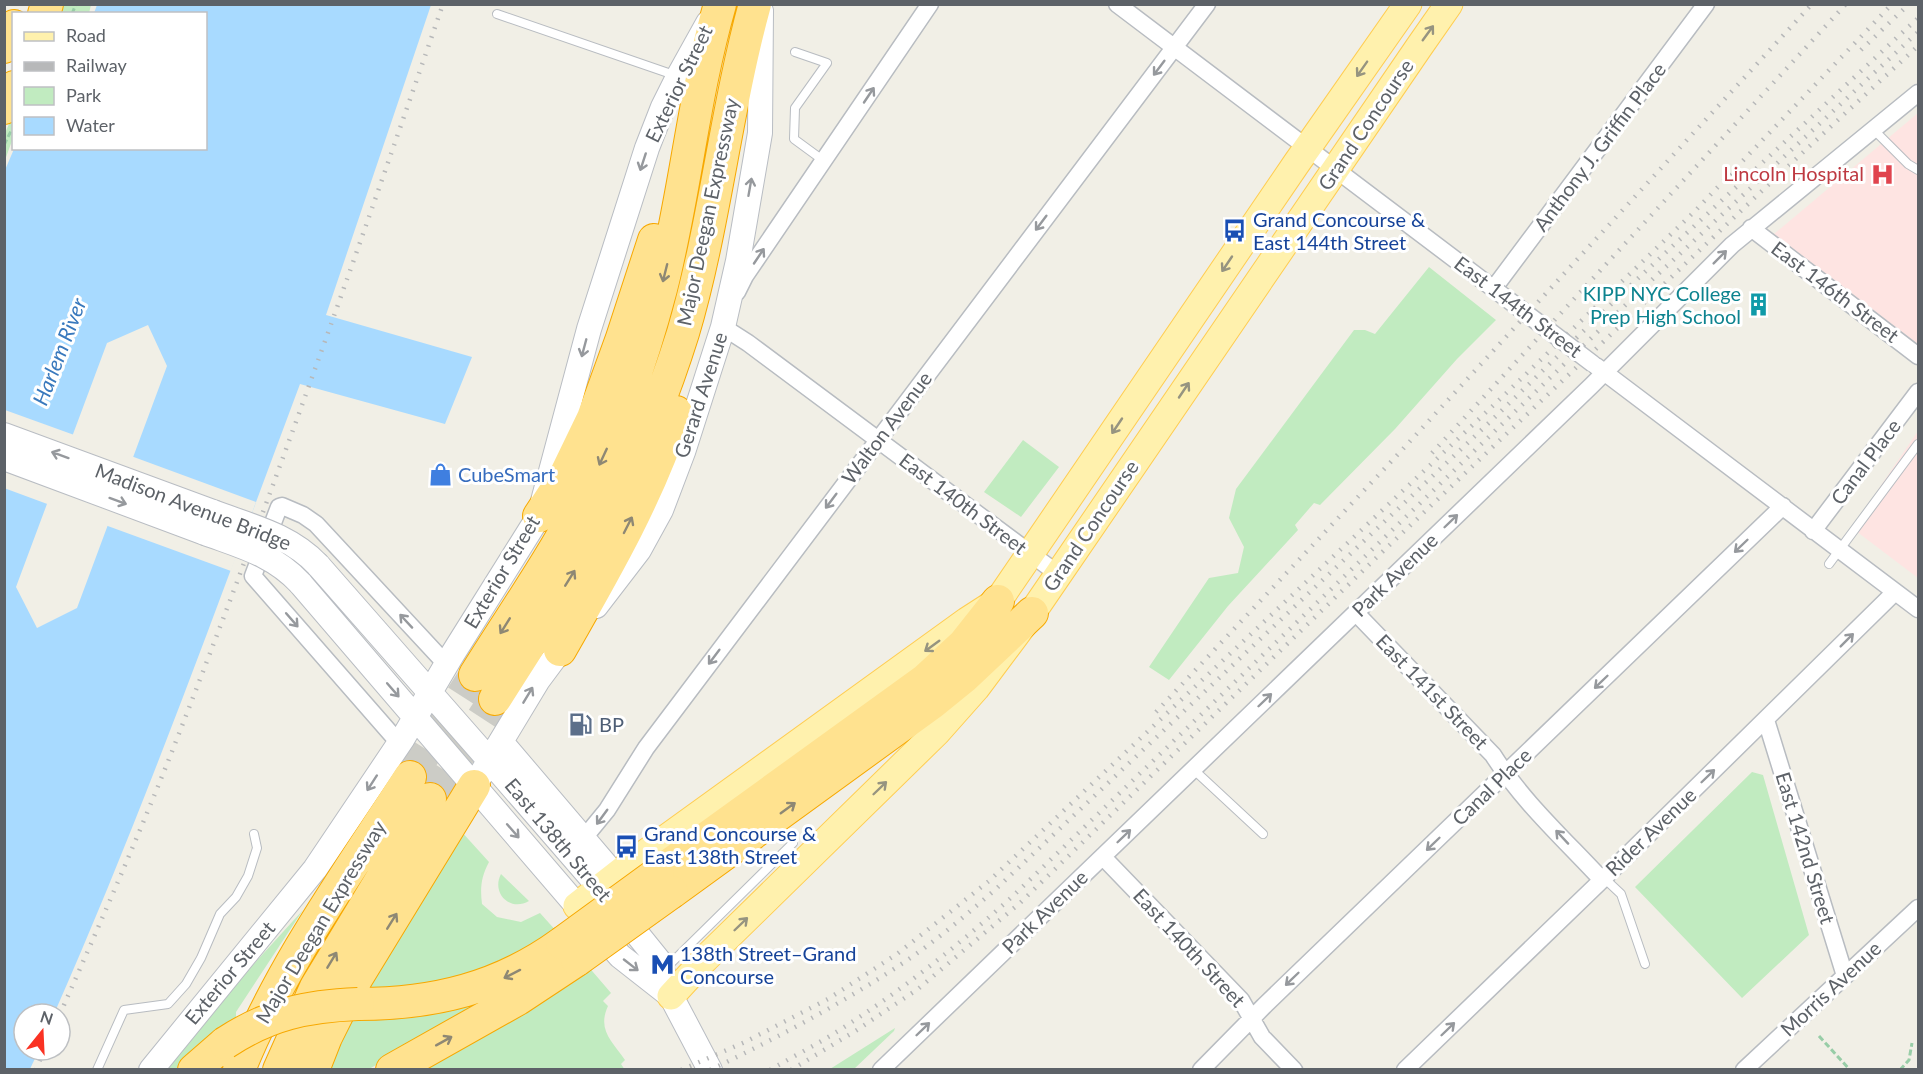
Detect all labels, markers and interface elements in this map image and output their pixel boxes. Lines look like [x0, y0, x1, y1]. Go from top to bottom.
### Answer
legend [12, 12, 207, 150]
street label: Exterior Street [639, 21, 717, 146]
text: Road [66, 24, 106, 46]
one-way arrow [1422, 26, 1434, 42]
text: Railway [66, 54, 127, 76]
street label: Grand Concourse [1312, 54, 1418, 195]
street label: Anthony J. Griffin Place [1528, 57, 1670, 235]
one-way arrow [1152, 59, 1165, 75]
one-way arrow [1356, 60, 1368, 77]
text: Park [66, 84, 102, 106]
one-way arrow [862, 87, 875, 104]
street label: Major Deegan Expressway [671, 95, 743, 328]
text: Water [66, 114, 115, 136]
one-way arrow [637, 152, 648, 171]
place label: Lincoln Hospital [1723, 161, 1864, 185]
hospital icon: Lincoln Hospital [1869, 161, 1895, 187]
one-way arrow [745, 178, 756, 197]
place label: Grand Concourse & East 144th Street [1253, 207, 1426, 254]
one-way arrow [1035, 215, 1047, 231]
bus stop icon: Grand Concourse & East 144th Street [1222, 218, 1248, 244]
street label: East 146th Street [1767, 236, 1904, 347]
one-way arrow [753, 249, 765, 265]
one-way arrow [1713, 249, 1728, 264]
street label: East 144th Street [1450, 251, 1587, 362]
one-way arrow [1221, 256, 1233, 272]
one-way arrow [658, 263, 670, 282]
place label: KIPP NYC College Prep High School [1583, 281, 1741, 328]
building icon: KIPP NYC College Prep High School [1746, 292, 1772, 318]
water label: Harlem River [27, 294, 91, 409]
street label: Gerard Avenue [668, 329, 732, 461]
one-way arrow [578, 338, 590, 357]
street label: Walton Avenue [836, 366, 936, 488]
one-way arrow [1178, 383, 1190, 399]
street label: Canal Place [1825, 414, 1905, 509]
one-way arrow [1111, 417, 1123, 433]
one-way arrow [596, 448, 608, 466]
street label: East 140th Street [895, 448, 1032, 559]
one-way arrow [51, 449, 69, 460]
street label: Grand Concourse [1037, 455, 1143, 596]
street label: Madison Avenue Bridge [92, 458, 295, 555]
shop icon: CubeSmart [427, 462, 453, 488]
place label: CubeSmart [458, 462, 555, 486]
one-way arrow [825, 493, 838, 509]
one-way arrow [109, 496, 127, 507]
street label: Exterior Street [458, 511, 544, 632]
one-way arrow [1443, 514, 1458, 528]
one-way arrow [623, 517, 635, 535]
street label: Park Avenue [1347, 528, 1442, 621]
one-way arrow [1733, 539, 1748, 554]
one-way arrow [564, 570, 577, 587]
one-way arrow [285, 612, 299, 627]
one-way arrow [399, 614, 413, 629]
one-way arrow [499, 617, 511, 634]
street label: East 141st Street [1372, 629, 1494, 754]
one-way arrow [1840, 632, 1855, 647]
one-way arrow [925, 640, 941, 652]
one-way arrow [708, 649, 721, 665]
one-way arrow [1593, 675, 1608, 689]
one-way arrow [386, 682, 400, 697]
one-way arrow [523, 687, 535, 704]
one-way arrow [1257, 693, 1272, 707]
fuel station icon: BP [568, 712, 594, 738]
place label: BP [599, 712, 624, 736]
street label: Canal Place [1447, 743, 1536, 830]
one-way arrow [1701, 769, 1716, 784]
street label: East 142nd Street [1771, 769, 1840, 926]
street label: East 138th Street [500, 773, 617, 906]
one-way arrow [366, 774, 378, 791]
one-way arrow [873, 780, 888, 795]
street label: Rider Avenue [1600, 782, 1701, 880]
one-way arrow [779, 802, 795, 814]
one-way arrow [596, 808, 608, 824]
street label: Major Deegan Expressway [250, 815, 391, 1027]
place label: Grand Concourse & East 138th Street [644, 821, 817, 868]
one-way arrow [506, 823, 519, 839]
one-way arrow [1117, 828, 1132, 843]
one-way arrow [1555, 830, 1570, 845]
bus stop icon: Grand Concourse & East 138th Street [613, 833, 639, 859]
one-way arrow [1425, 837, 1440, 851]
street label: Park Avenue [997, 865, 1092, 958]
street label: East 140th Street [1129, 883, 1251, 1012]
one-way arrow [385, 913, 398, 930]
street label: Exterior Street [179, 916, 279, 1029]
one-way arrow [734, 917, 748, 932]
street label: Morris Avenue [1775, 936, 1885, 1041]
place label: 138th Street–Grand Concourse [680, 941, 856, 988]
one-way arrow [327, 952, 339, 969]
metro station icon: 138th Street–Grand Concourse [649, 952, 675, 978]
one-way arrow [622, 958, 638, 971]
one-way arrow [504, 968, 522, 980]
one-way arrow [1285, 972, 1300, 986]
north arrow [12, 1002, 72, 1062]
text: N [38, 1006, 56, 1028]
one-way arrow [916, 1022, 931, 1036]
one-way arrow [1440, 1022, 1455, 1036]
one-way arrow [434, 1035, 452, 1046]

